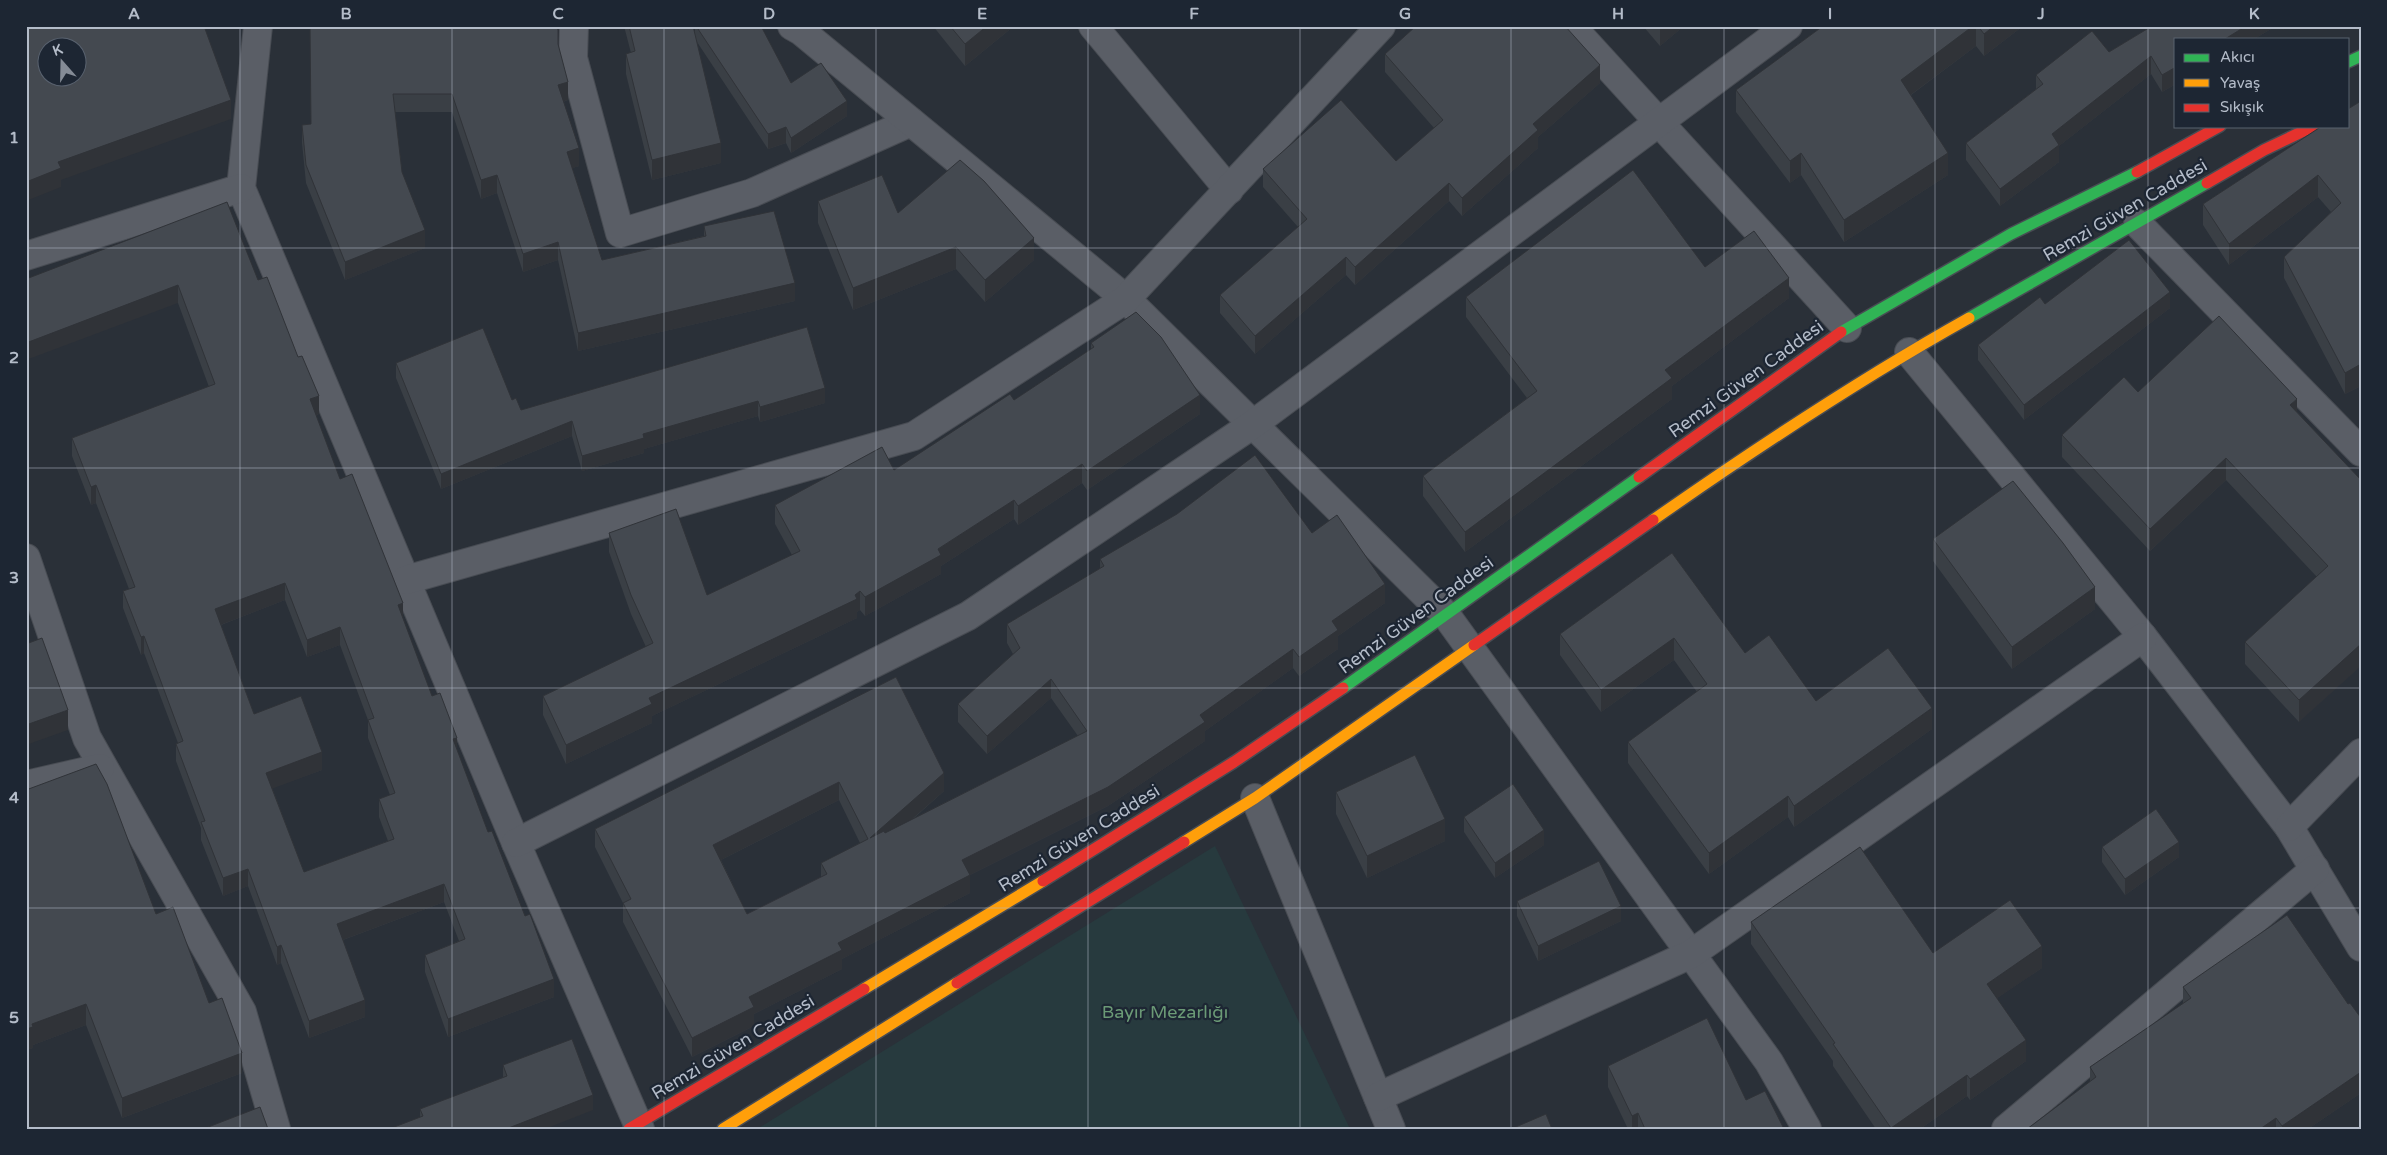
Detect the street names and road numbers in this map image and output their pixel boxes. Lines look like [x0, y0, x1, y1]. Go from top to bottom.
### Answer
street label: Remzi Güven Caddesi [2039, 154, 2211, 266]
street label: Remzi Güven Caddesi [1664, 315, 1828, 443]
street label: Remzi Güven Caddesi [1334, 551, 1498, 679]
street label: Remzi Güven Caddesi [994, 779, 1164, 897]
street label: Remzi Güven Caddesi [648, 990, 818, 1104]

